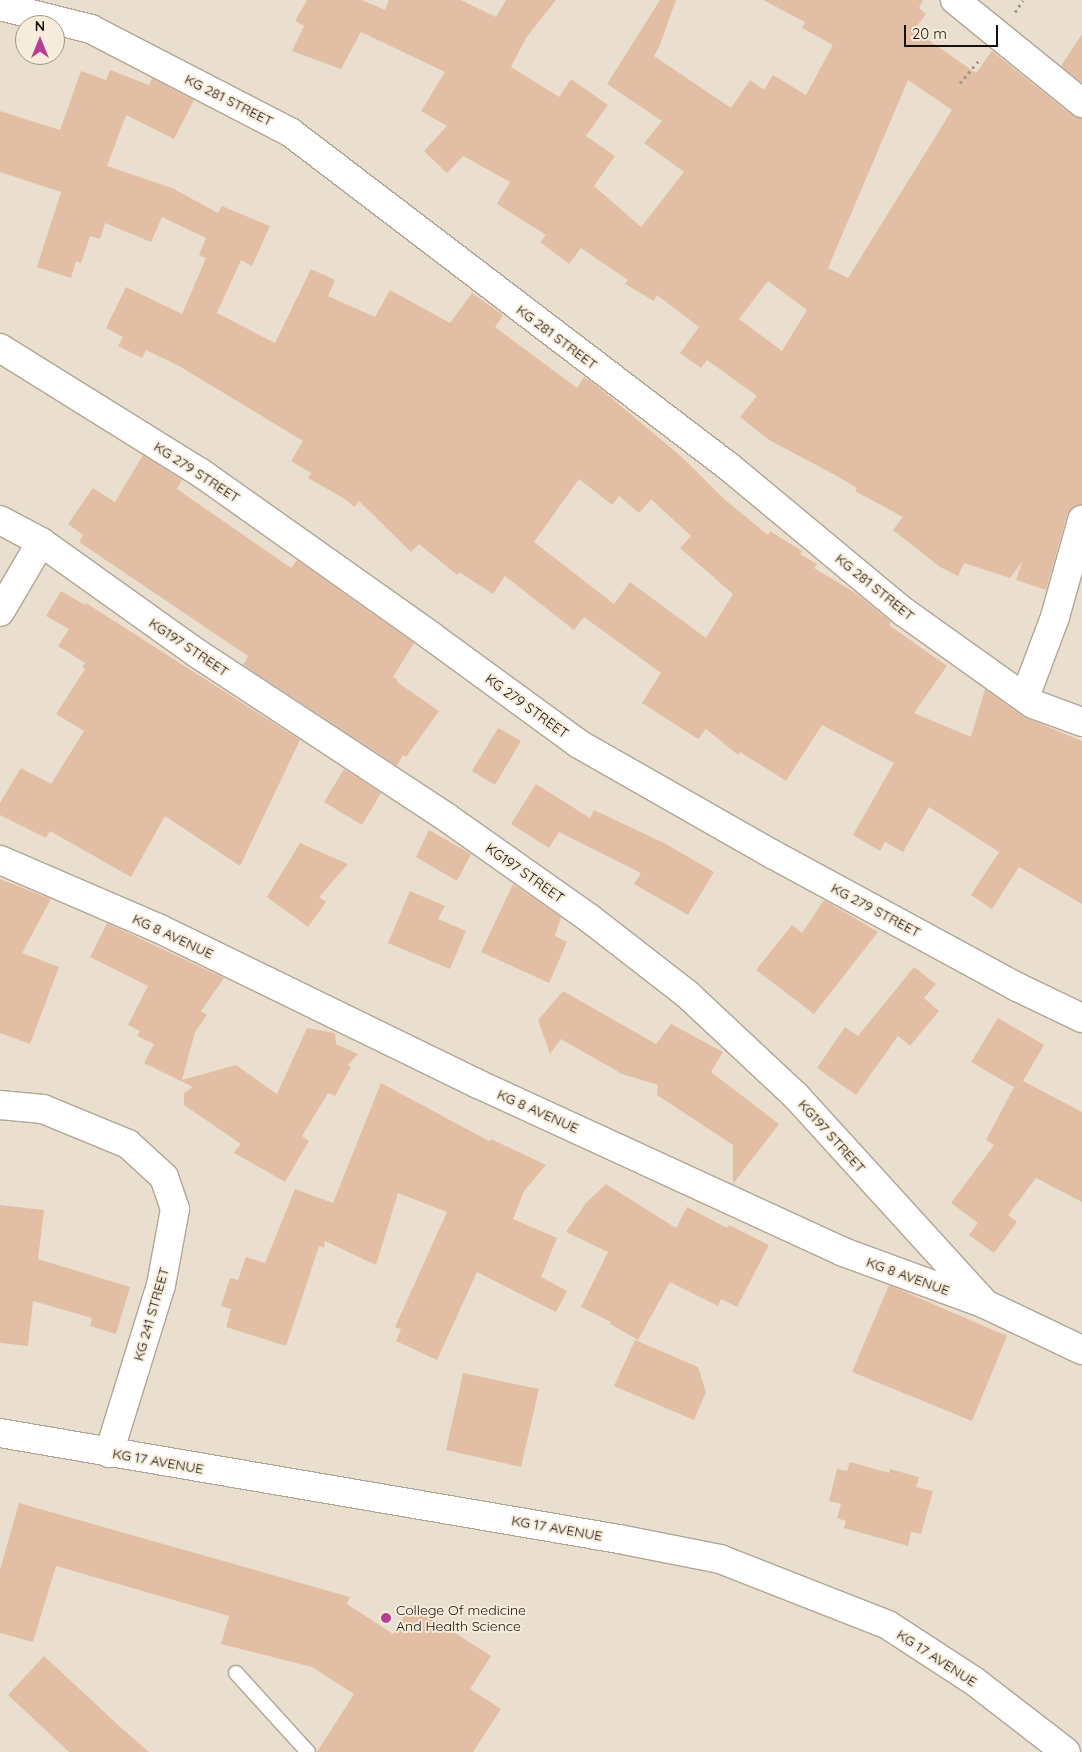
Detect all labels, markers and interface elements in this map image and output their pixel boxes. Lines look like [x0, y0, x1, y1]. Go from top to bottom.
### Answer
north arrow [15, 15, 65, 65]
scale bar [907, 15, 1001, 47]
text: N [35, 17, 45, 35]
text: 20 m [912, 24, 947, 43]
street label: KG 281 STREET [182, 71, 276, 129]
street label: KG 281 STREET [513, 301, 601, 373]
street label: KG 279 STREET [151, 438, 243, 506]
street label: KG 281 STREET [832, 550, 918, 624]
street label: KG197 STREET [146, 614, 232, 680]
street label: KG 279 STREET [482, 670, 572, 742]
street label: KG197 STREET [482, 840, 568, 906]
street label: KG 279 STREET [828, 879, 924, 941]
street label: KG 8 AVENUE [130, 910, 216, 962]
street label: KG 8 AVENUE [495, 1086, 581, 1136]
street label: KG197 STREET [795, 1096, 869, 1176]
street label: KG 8 AVENUE [864, 1253, 952, 1299]
street label: KG 241 STREET [130, 1265, 172, 1363]
street label: KG 17 AVENUE [111, 1445, 205, 1477]
street label: KG 17 AVENUE [510, 1512, 604, 1544]
place label: College Of medicine And Health Science [396, 1602, 526, 1634]
marker: College Of medicine And Health Science [380, 1612, 392, 1624]
street label: KG 17 AVENUE [894, 1626, 980, 1690]

